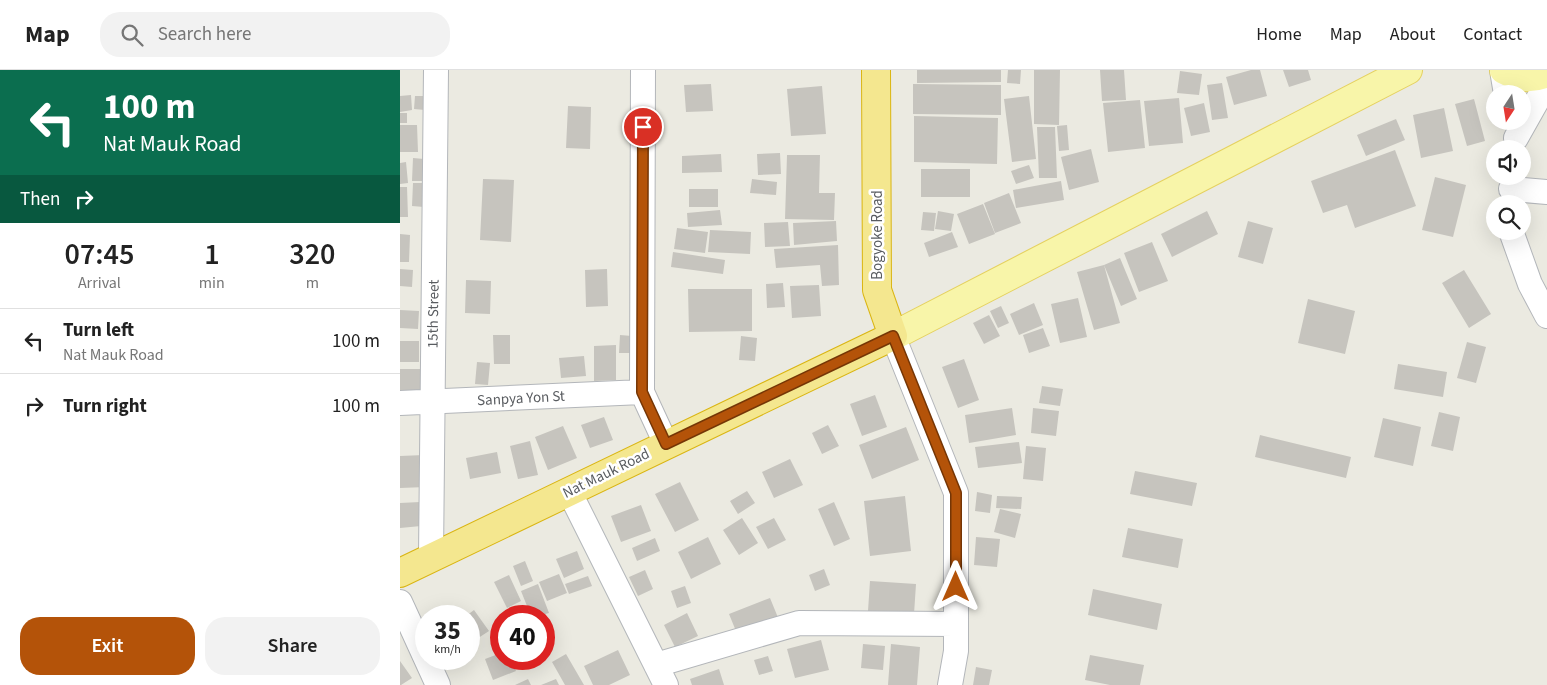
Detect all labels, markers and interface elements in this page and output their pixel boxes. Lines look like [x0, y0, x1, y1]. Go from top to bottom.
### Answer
search box [100, 12, 450, 57]
text: Map [25, 17, 70, 52]
icon: search [118, 21, 146, 49]
text: Search here [158, 21, 251, 48]
text: Home [1256, 22, 1302, 47]
text: Map [1330, 22, 1362, 47]
text: About [1390, 22, 1435, 47]
text: Contact [1463, 22, 1522, 47]
text: 100 m [103, 82, 195, 132]
north arrow [1486, 85, 1531, 130]
map controls [1486, 85, 1531, 240]
icon: left [20, 90, 85, 155]
pin [622, 106, 664, 148]
icon: arrive [629, 113, 657, 141]
text: Nat Mauk Road [103, 128, 241, 160]
button: sound [1486, 140, 1531, 185]
icon: right [70, 185, 98, 213]
text: Then [20, 186, 60, 213]
street label: Bogyoke Road [867, 190, 888, 280]
button: search [1486, 195, 1531, 240]
text: 07:45 [65, 233, 134, 276]
text: 1 [204, 233, 220, 276]
text: 320 [289, 233, 335, 276]
text: Arrival [78, 272, 121, 294]
text: min [199, 272, 225, 294]
text: m [306, 272, 319, 294]
street label: 15th Street [422, 279, 445, 349]
text: Turn left [63, 317, 134, 344]
icon: left [20, 327, 48, 355]
text: 100 m [332, 328, 380, 355]
text: Nat Mauk Road [63, 344, 164, 366]
street label: Sanpya Yon St [477, 386, 565, 411]
icon: right [20, 392, 48, 420]
text: Turn right [63, 393, 147, 420]
text: 100 m [332, 393, 380, 420]
street label: Nat Mauk Road [559, 443, 653, 504]
position arrow [929, 560, 981, 612]
speed limit sign: 40 [490, 605, 555, 670]
text: 35 [434, 613, 461, 649]
button: Exit [20, 617, 195, 675]
button: Share [205, 617, 380, 675]
text: km/h [434, 641, 461, 658]

